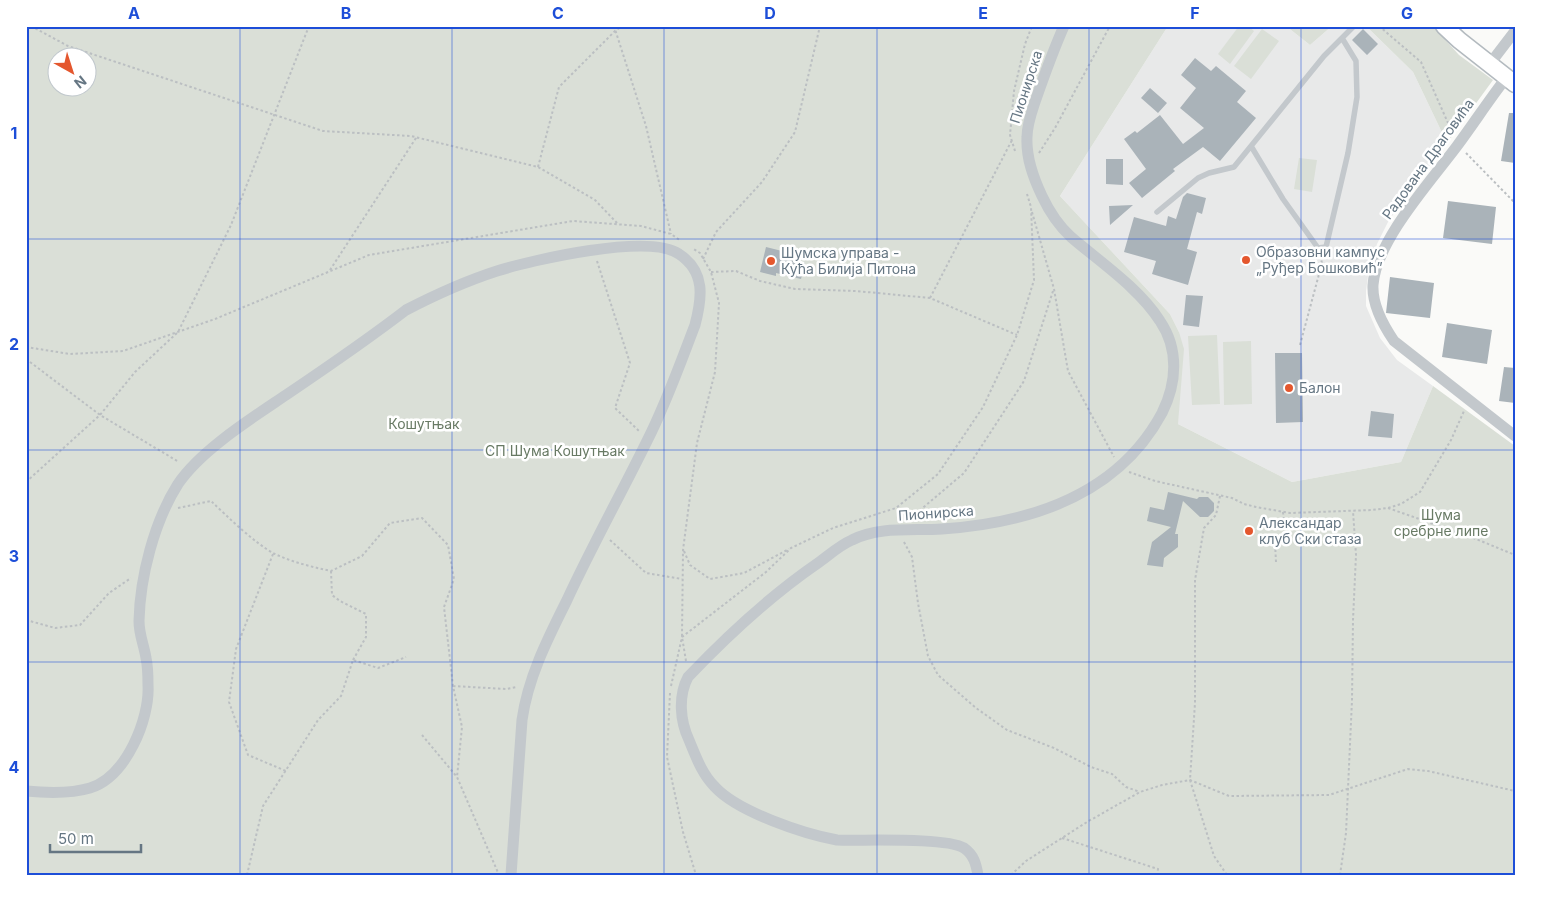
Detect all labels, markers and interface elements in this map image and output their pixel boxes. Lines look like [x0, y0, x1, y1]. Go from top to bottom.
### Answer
text: A [128, 3, 140, 23]
text: B [341, 3, 351, 23]
text: C [552, 3, 564, 23]
text: D [764, 3, 776, 23]
text: E [978, 3, 988, 23]
text: F [1190, 3, 1200, 23]
text: G [1401, 3, 1413, 23]
north arrow [48, 48, 98, 98]
street label: Пионирска [1006, 48, 1045, 125]
text: N [71, 73, 90, 92]
street label: Радована Драговића [1378, 95, 1477, 222]
text: 1 [11, 123, 17, 143]
place label: Образовни кампус „Руђер Бошковић” [1256, 243, 1385, 276]
place label: Шумска управа - Кућа Билија Питона [781, 244, 916, 277]
marker: Образовни кампус „Руђер Бошковић” [1240, 254, 1252, 266]
marker: Шумска управа - Кућа Билија Питона [765, 255, 777, 267]
text: 2 [9, 334, 19, 354]
place label: Балон [1299, 379, 1341, 396]
marker: Балон [1283, 382, 1295, 394]
park label: Кошутњак [388, 415, 460, 432]
park label: СП Шума Кошутњак [485, 442, 625, 459]
street label: Пионирска [898, 501, 974, 524]
park label: Шума сребрне липе [1394, 506, 1488, 539]
place label: Александар клуб Ски стаза [1259, 514, 1362, 547]
marker: Александар клуб Ски стаза [1243, 525, 1255, 537]
text: 3 [9, 546, 19, 566]
text: 4 [9, 757, 20, 777]
scale bar [50, 821, 141, 853]
text: 50 m [58, 829, 94, 848]

